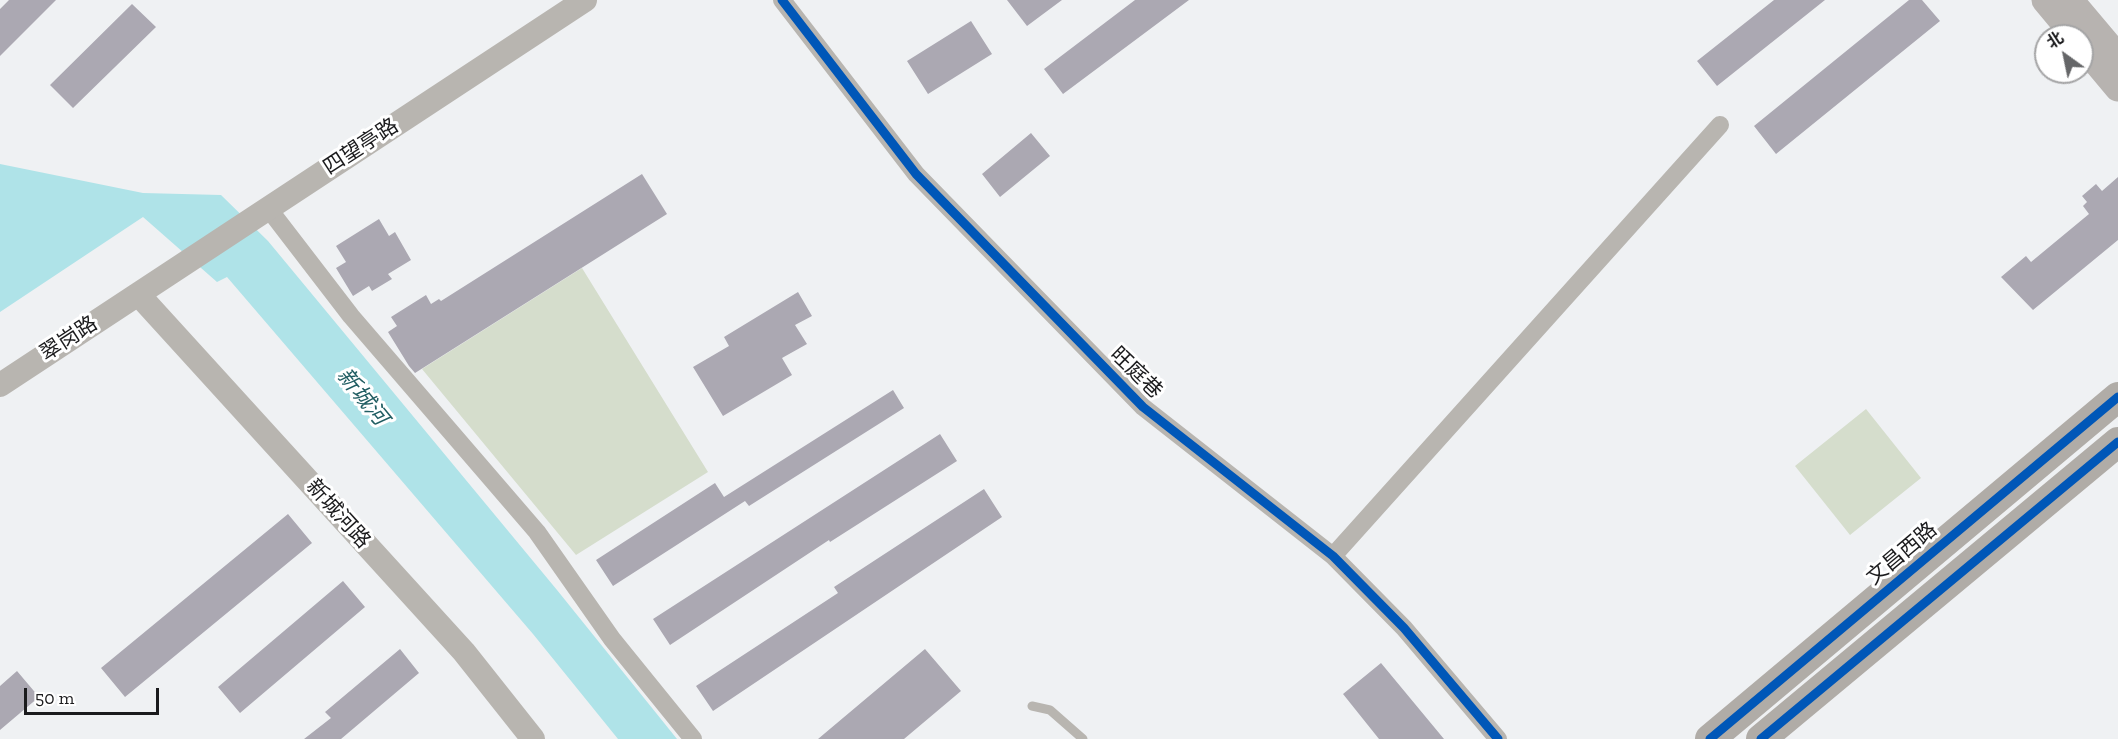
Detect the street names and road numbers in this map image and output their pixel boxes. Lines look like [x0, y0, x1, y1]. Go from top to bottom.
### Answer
street label: 四望亭路 [319, 114, 403, 180]
street label: 翠岗路 [36, 311, 102, 367]
street label: 旺庭巷 [1105, 342, 1167, 404]
street label: 新城河路 [301, 474, 375, 554]
street label: 文昌西路 [1862, 517, 1942, 591]

